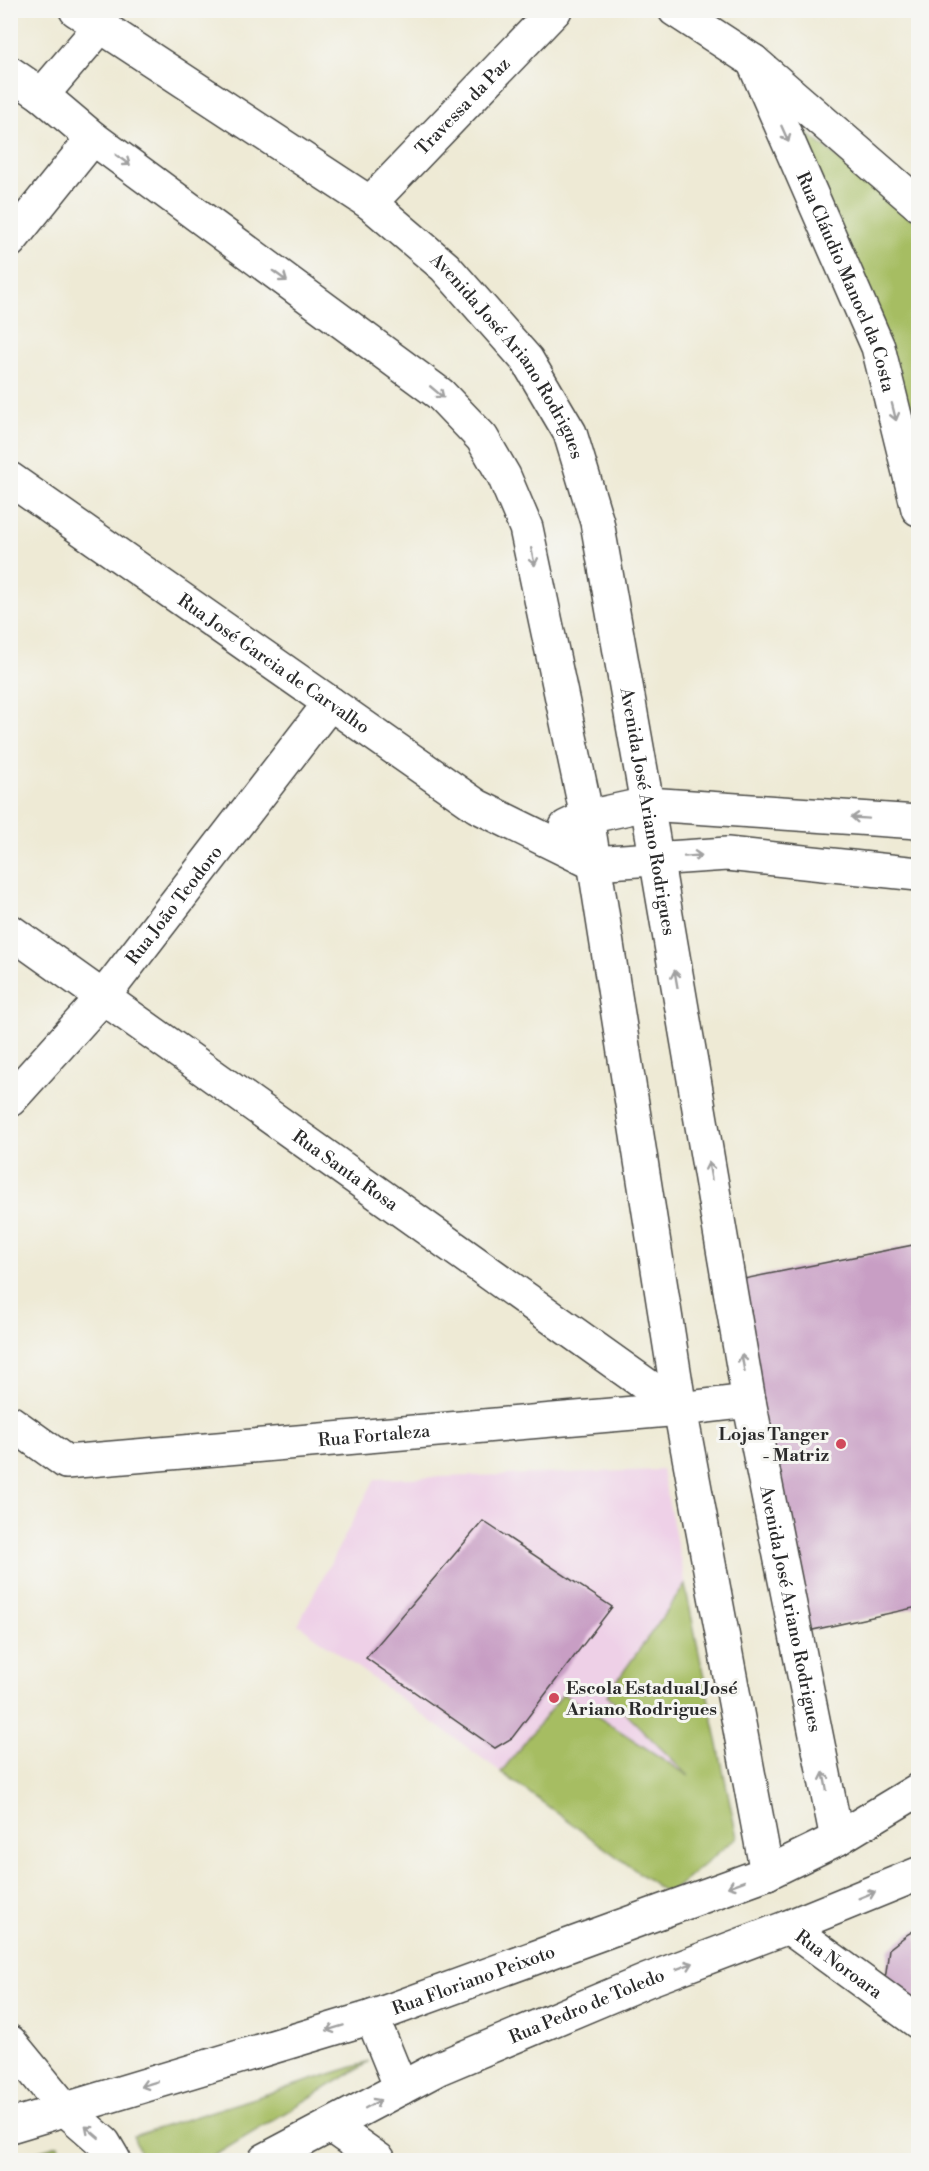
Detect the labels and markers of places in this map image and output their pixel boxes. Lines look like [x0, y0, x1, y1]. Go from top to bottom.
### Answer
place label: Lojas Tanger - Matriz [719, 1423, 829, 1467]
marker: Lojas Tanger - Matriz [834, 1437, 848, 1451]
place label: Escola Estadual José Ariano Rodrigues [565, 1677, 738, 1721]
marker: Escola Estadual José Ariano Rodrigues [547, 1691, 561, 1705]

